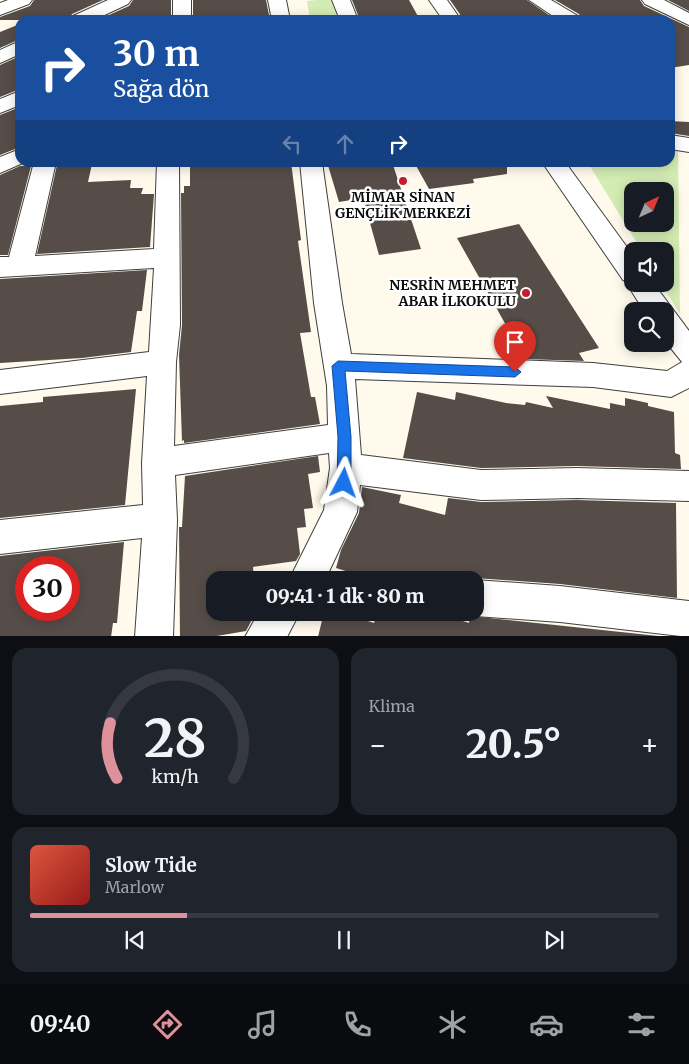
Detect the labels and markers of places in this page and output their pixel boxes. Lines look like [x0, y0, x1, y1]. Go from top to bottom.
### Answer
marker: MİMAR SİNAN GENÇLİK MERKEZİ [397, 175, 409, 187]
place label: MİMAR SİNAN GENÇLİK MERKEZİ [335, 188, 471, 222]
place label: NESRİN MEHMET ABAR İLKOKULU [389, 276, 517, 310]
marker: NESRİN MEHMET ABAR İLKOKULU [520, 287, 532, 299]
pin [494, 321, 536, 372]

